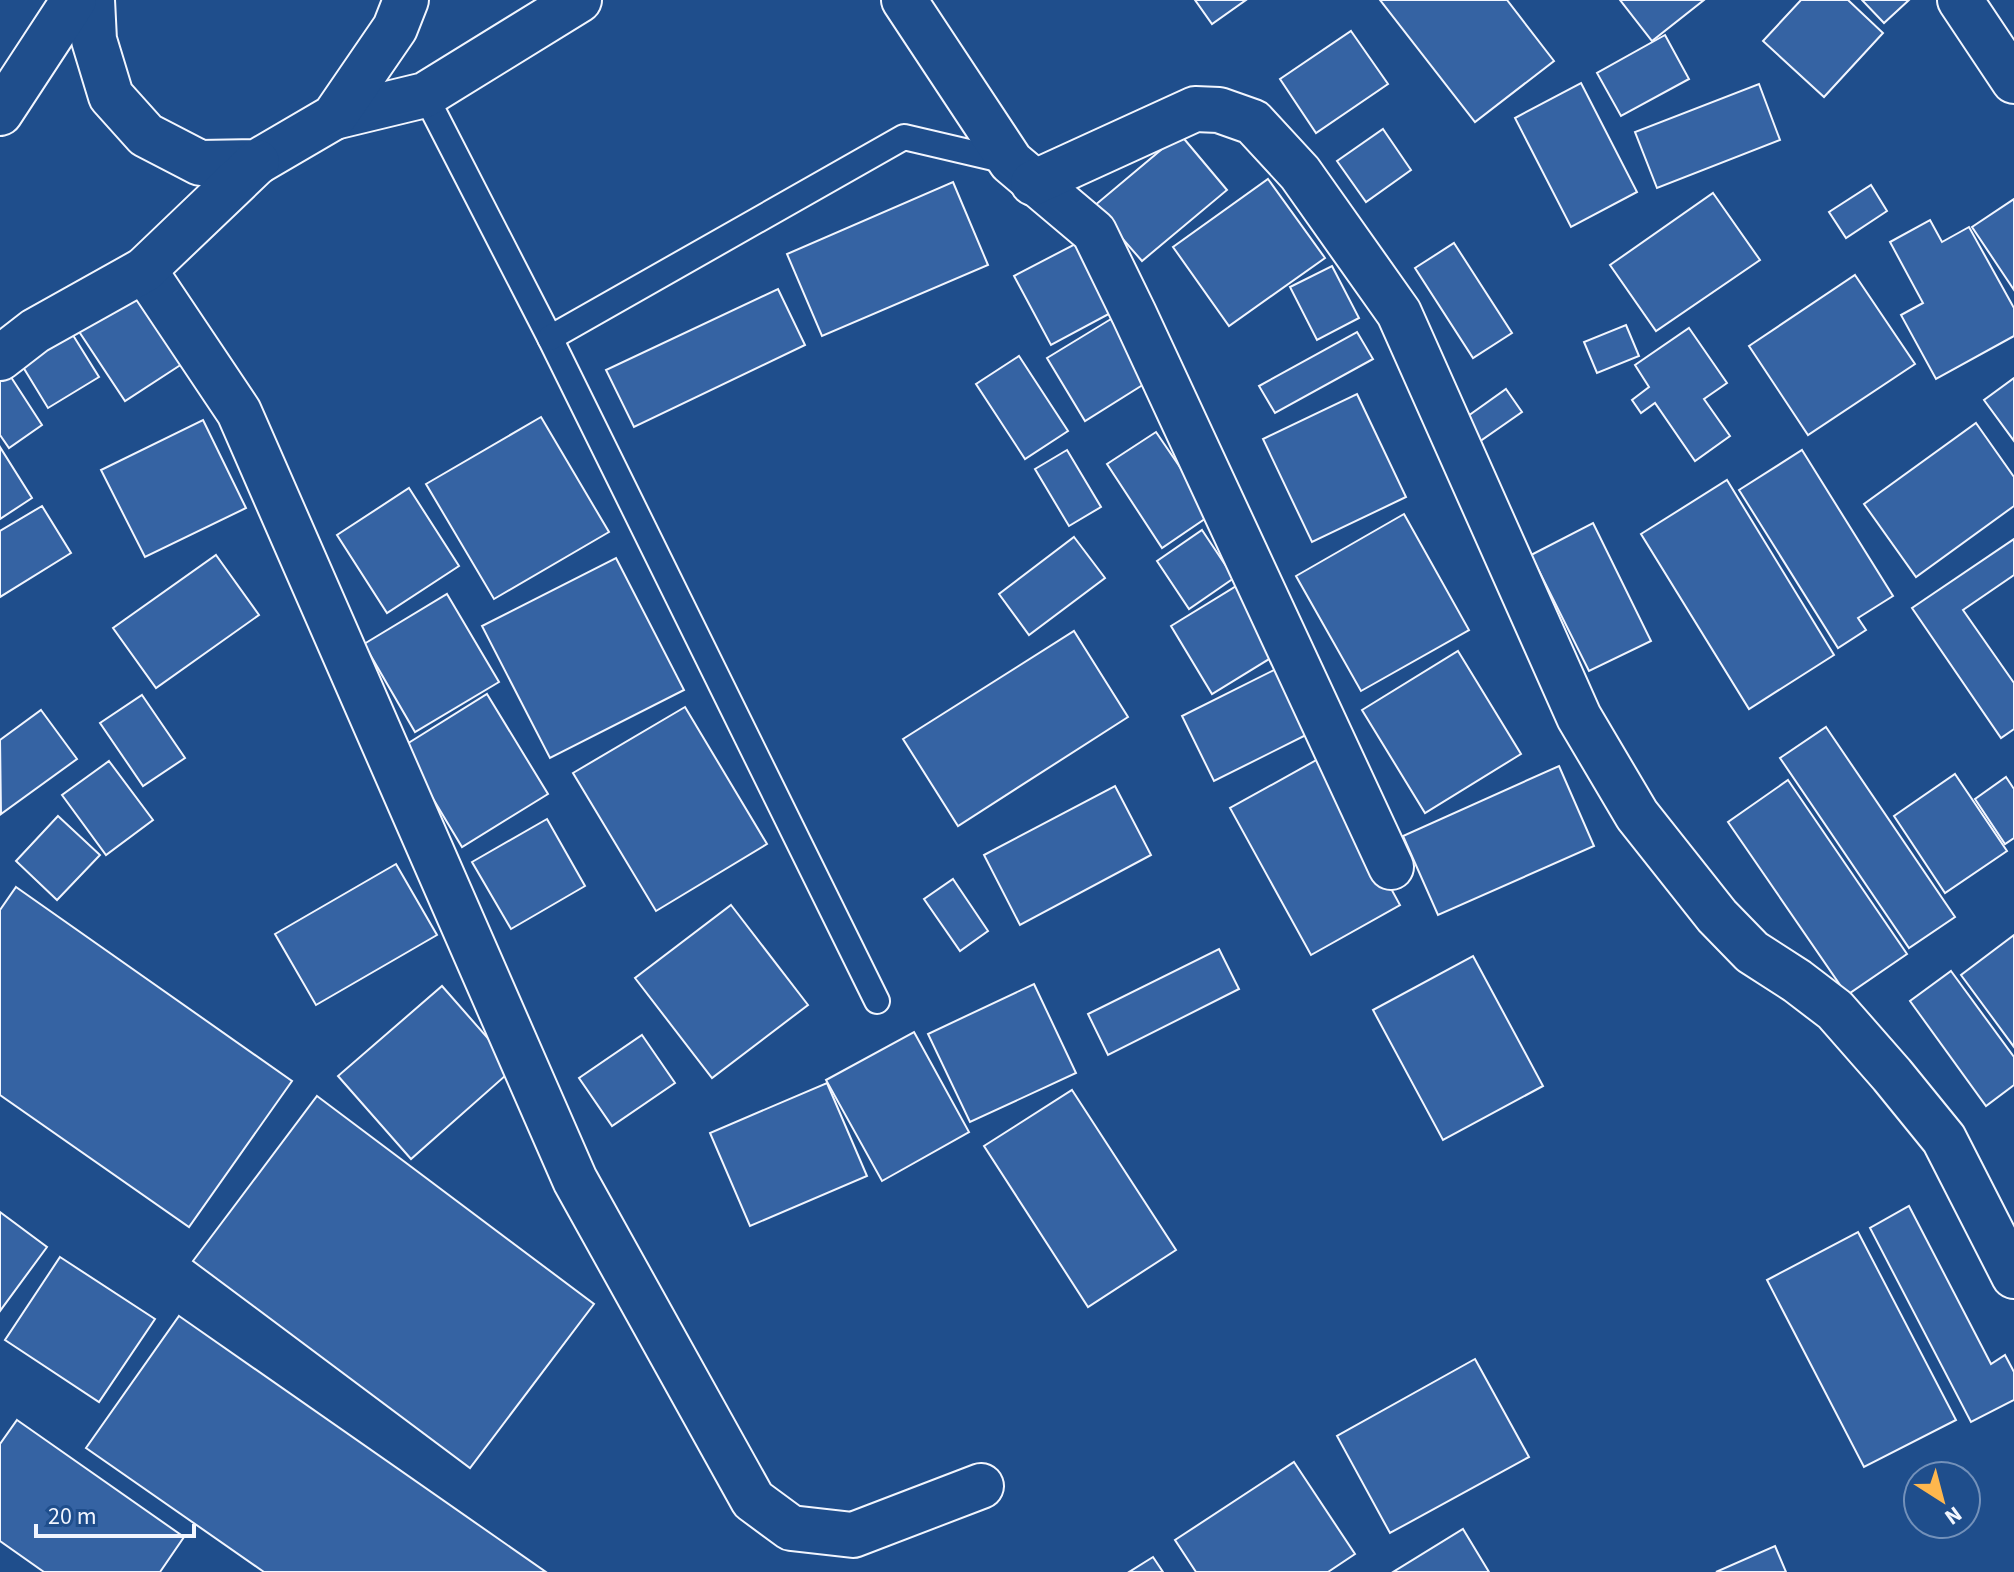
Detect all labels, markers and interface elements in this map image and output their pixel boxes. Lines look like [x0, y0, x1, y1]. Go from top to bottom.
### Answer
north arrow [1902, 1460, 1982, 1540]
scale bar [36, 1488, 194, 1538]
text: N [1938, 1498, 1968, 1533]
text: 20 m [48, 1499, 97, 1534]

